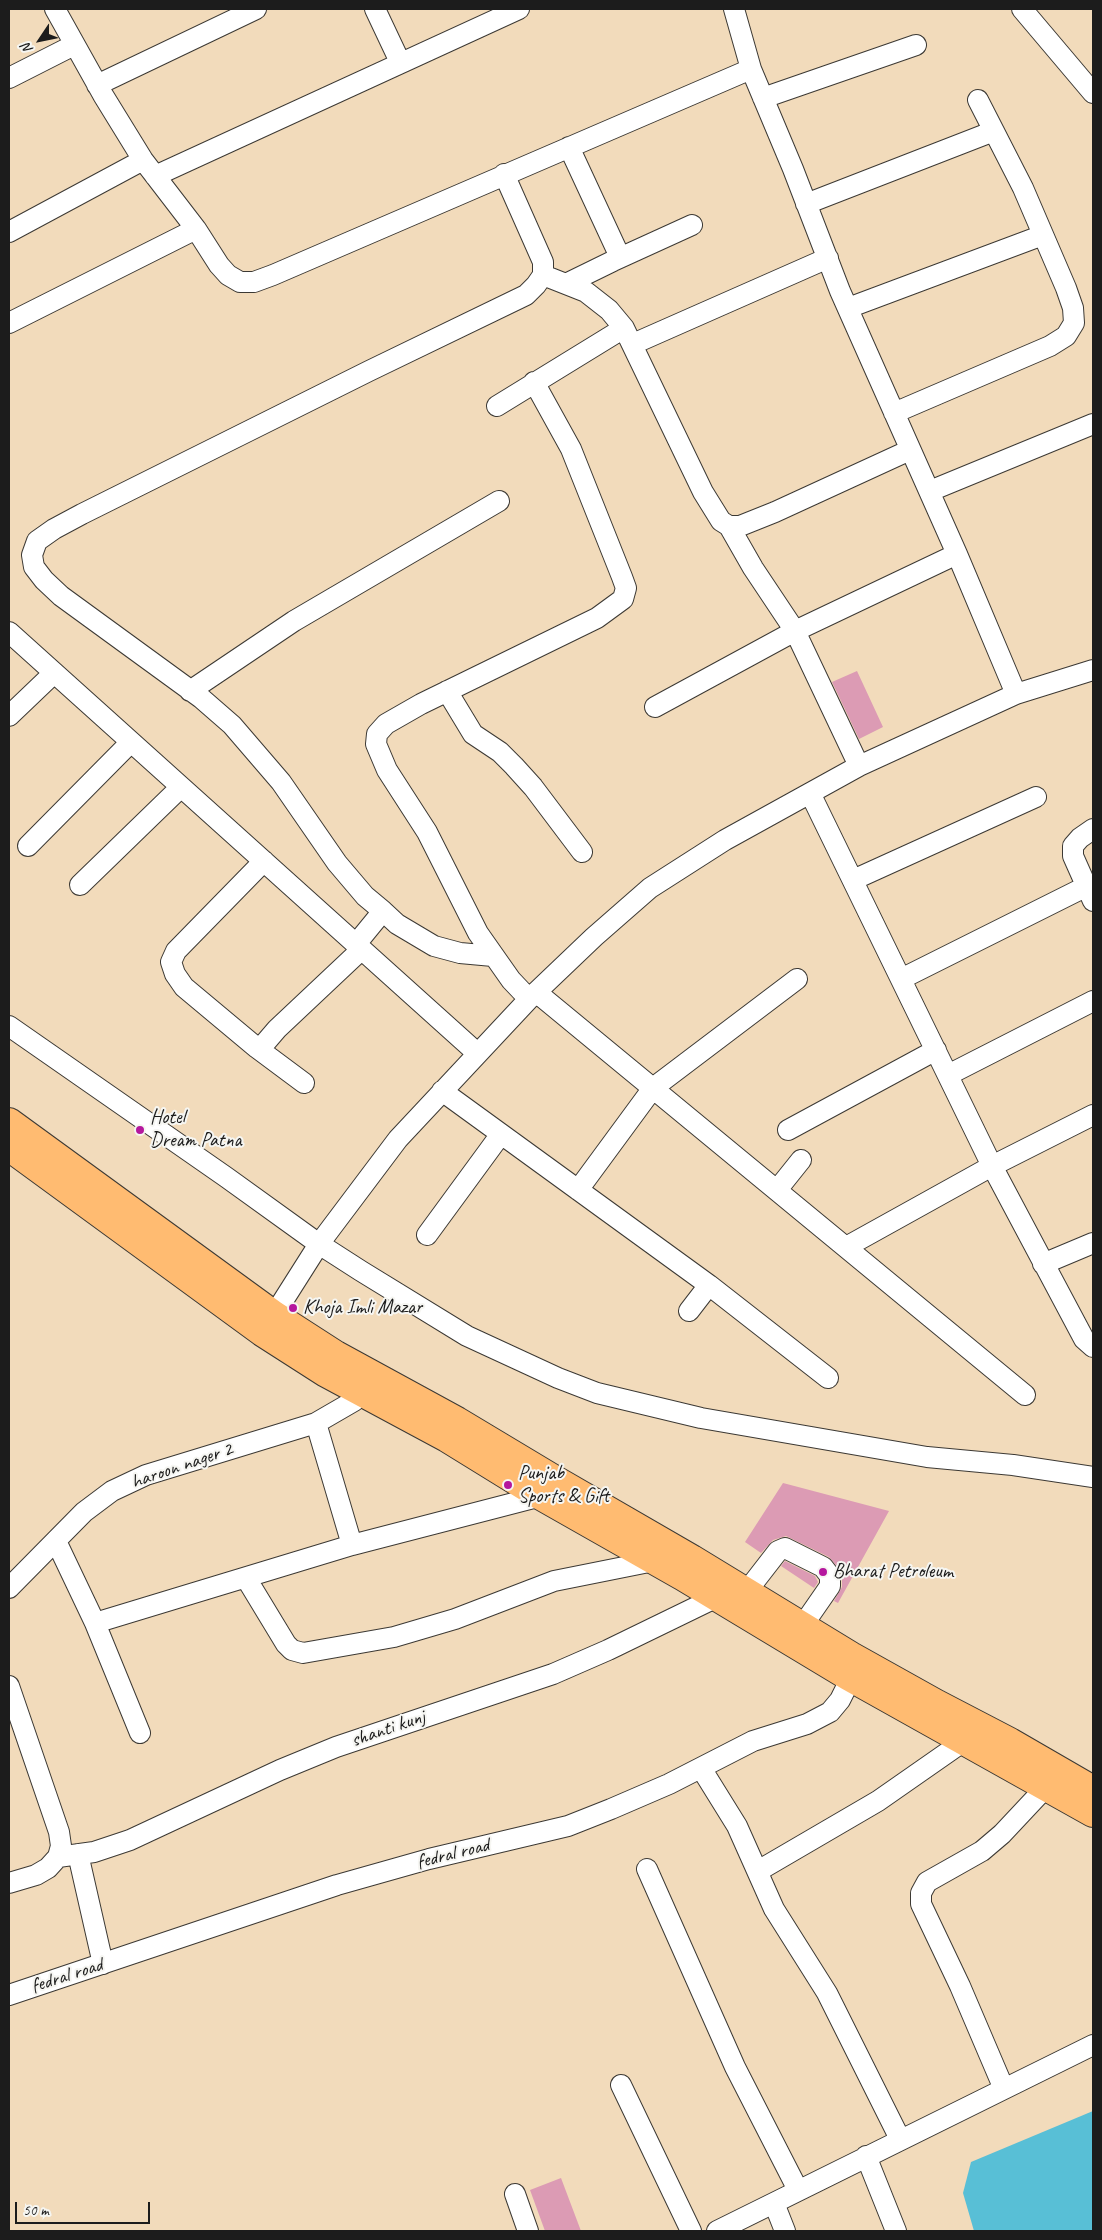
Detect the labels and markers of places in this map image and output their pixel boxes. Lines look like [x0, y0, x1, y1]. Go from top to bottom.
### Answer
place label: Hotel Dream Patna [150, 1106, 241, 1153]
marker: Hotel Dream Patna [134, 1124, 146, 1136]
place label: Khoja Imli Mazar [303, 1296, 422, 1320]
marker: Khoja Imli Mazar [287, 1302, 299, 1314]
place label: Punjab Sports & Gift [518, 1462, 609, 1509]
marker: Punjab Sports & Gift [502, 1479, 514, 1491]
place label: Bharat Petroleum [833, 1560, 953, 1584]
marker: Bharat Petroleum [817, 1566, 829, 1578]

